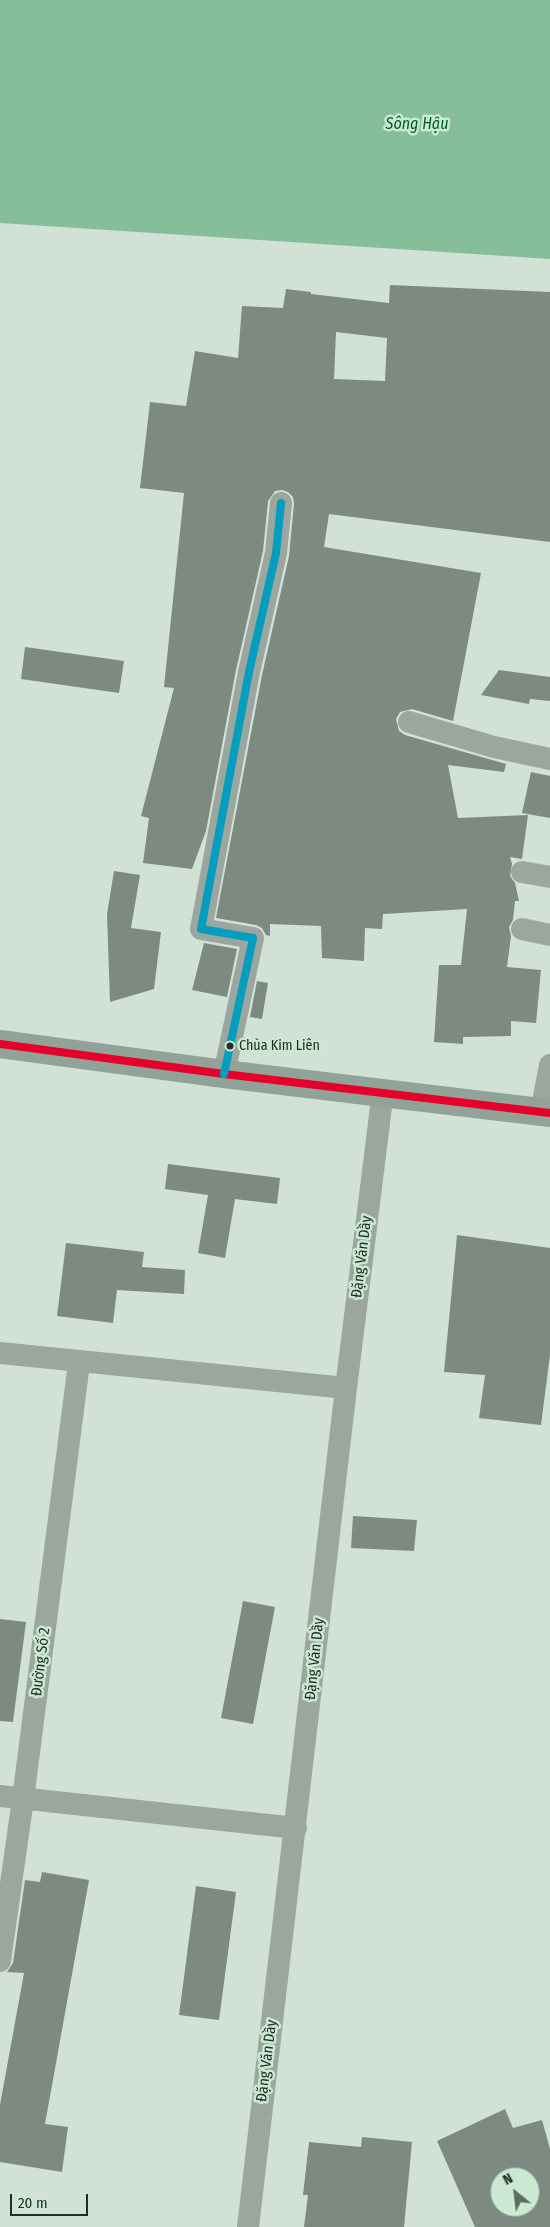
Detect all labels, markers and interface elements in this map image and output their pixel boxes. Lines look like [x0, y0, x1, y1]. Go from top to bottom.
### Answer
water label: Sông Hậu [386, 115, 448, 135]
place label: Chùa Kim Liên [239, 1038, 320, 1054]
marker: Chùa Kim Liên [225, 1041, 235, 1051]
street label: Đặng Văn Dầy [348, 1215, 376, 1299]
street label: Đặng Văn Dầy [302, 1617, 328, 1701]
street label: Đường Số 2 [28, 1627, 54, 1697]
street label: Đặng Văn Dầy [253, 2019, 281, 2103]
north arrow [490, 2167, 540, 2217]
text: N [500, 2170, 516, 2189]
scale bar [12, 2184, 90, 2216]
text: 20 m [18, 2194, 48, 2212]

